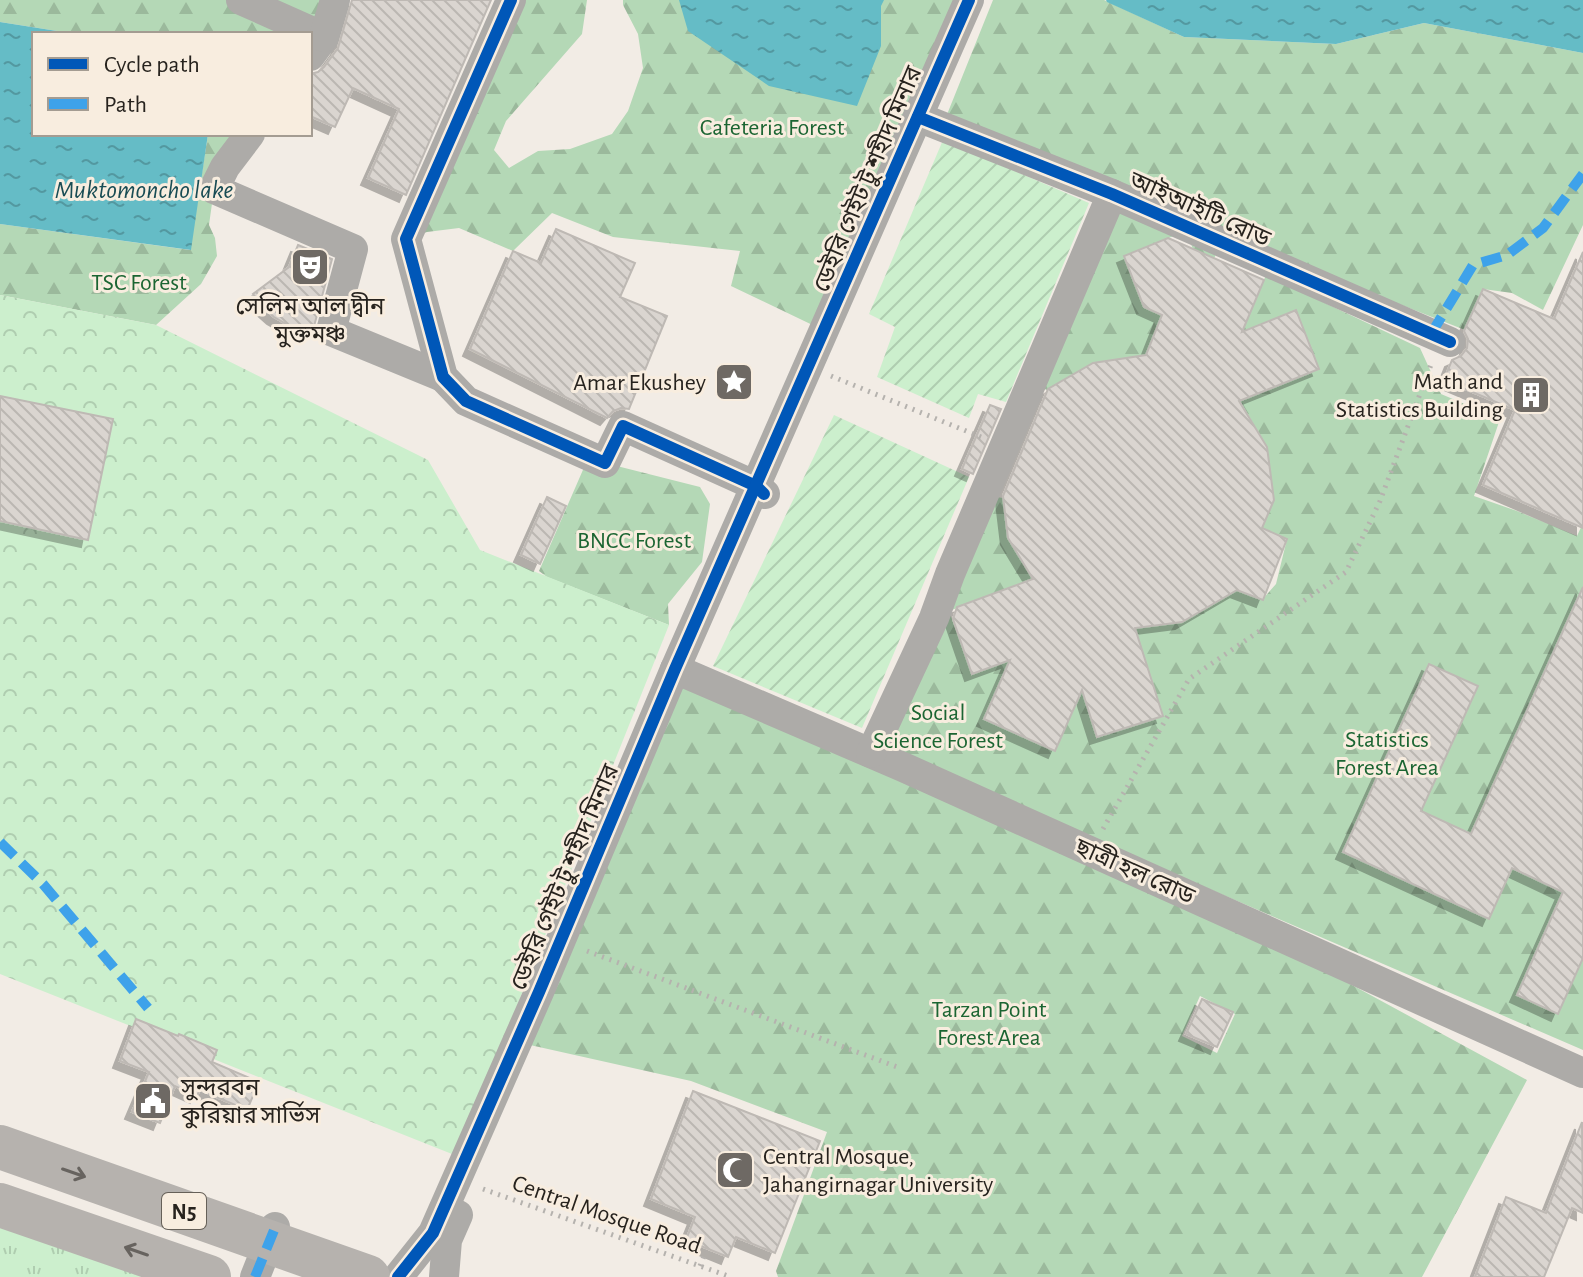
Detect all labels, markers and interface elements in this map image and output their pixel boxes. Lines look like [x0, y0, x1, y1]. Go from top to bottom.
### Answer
legend [32, 32, 312, 136]
text: Cycle path [104, 53, 200, 77]
street label: ডেইরি গেইট টু শহীদ মিনার [807, 61, 928, 296]
text: Path [104, 93, 147, 117]
park label: Cafeteria Forest [700, 116, 845, 140]
street label: আইআইটি রোড [1125, 165, 1276, 252]
water label: Muktomoncho lake [55, 177, 233, 203]
theatre icon: সেলিম আল দ্বীন মুক্তমঞ্চ [289, 246, 331, 288]
park label: TSC Forest [91, 271, 187, 295]
place label: সেলিম আল দ্বীন মুক্তমঞ্চ [235, 292, 385, 348]
place icon: Amar Ekushey [713, 361, 755, 403]
place label: Math and Statistics Building [1336, 370, 1503, 422]
place label: Amar Ekushey [573, 371, 706, 395]
building icon: Math and Statistics Building [1510, 374, 1552, 416]
park label: BNCC Forest [577, 529, 691, 553]
park label: Social Science Forest [873, 701, 1003, 753]
park label: Statistics Forest Area [1335, 728, 1439, 780]
street label: ডেইরি গেইট টু শহীদ মিনার [504, 759, 625, 994]
street label: ছাত্রী হল রোড [1070, 832, 1200, 909]
park label: Tarzan Point Forest Area [932, 998, 1047, 1050]
place label: সুন্দরবন কুরিয়ার সার্ভিস [180, 1076, 321, 1129]
public building icon: সুন্দরবন কুরিয়ার সার্ভিস [132, 1080, 174, 1122]
place label: Central Mosque, Jahangirnagar University [763, 1145, 993, 1197]
mosque icon: Central Mosque, Jahangirnagar University [714, 1149, 756, 1191]
one-way arrow [61, 1166, 86, 1181]
street label: Central Mosque Road [509, 1171, 704, 1259]
road number: N5 [162, 1193, 206, 1229]
one-way arrow [124, 1243, 149, 1258]

